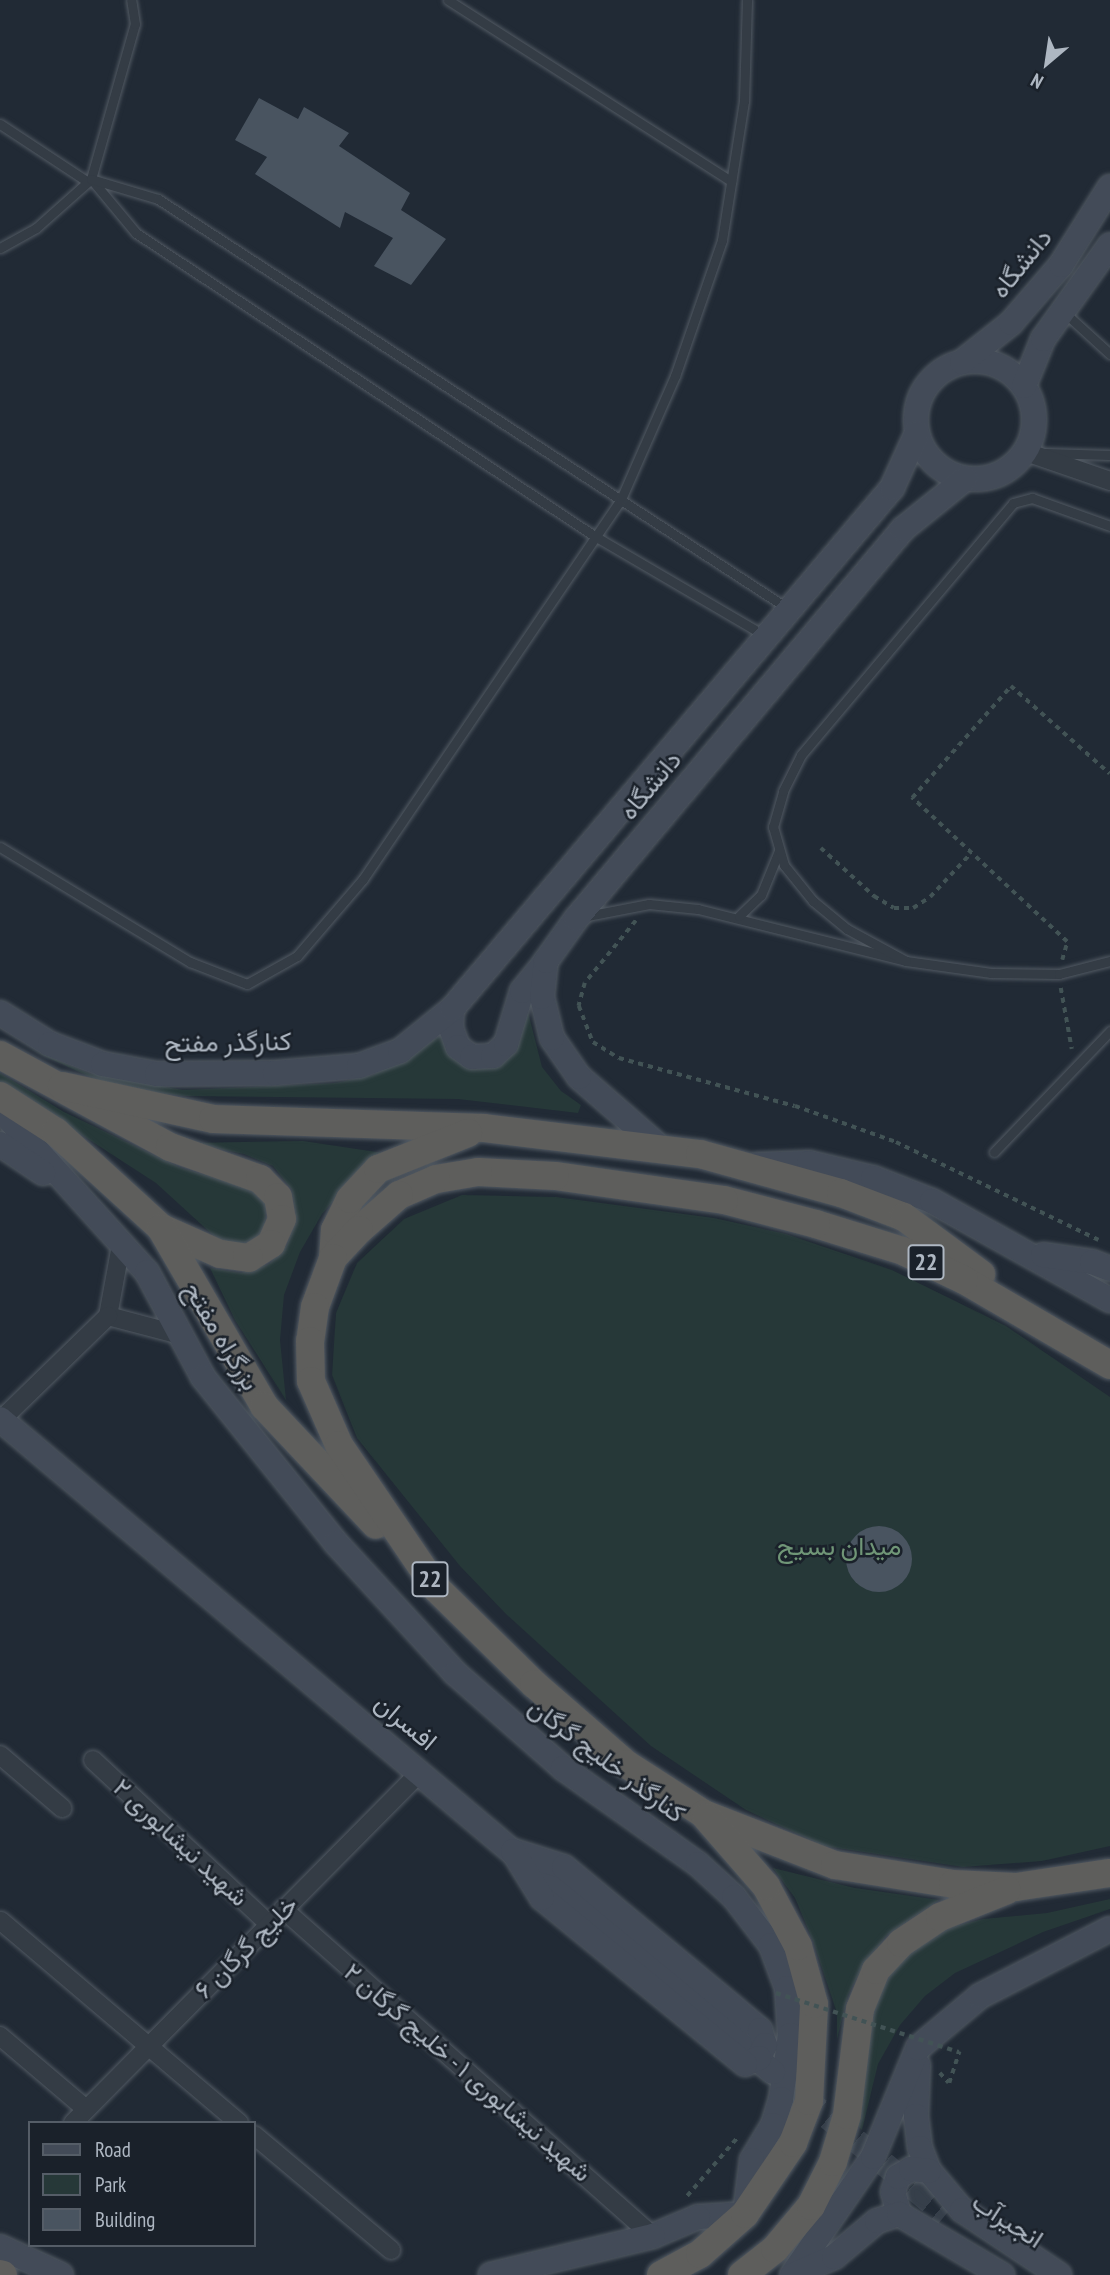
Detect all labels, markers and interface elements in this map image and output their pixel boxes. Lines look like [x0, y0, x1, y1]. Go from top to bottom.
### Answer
north arrow [1012, 28, 1082, 98]
text: N [1027, 68, 1047, 94]
street label: دانشگاه [984, 222, 1058, 304]
street label: دانشگاه [612, 744, 688, 826]
street label: کنارگذر مفتح [164, 1025, 292, 1059]
road number: 22 [907, 1242, 945, 1282]
street label: بزرگراه مفتح [177, 1276, 267, 1396]
park label: میدان بسیج [777, 1530, 901, 1562]
road number: 22 [411, 1559, 449, 1600]
street label: افسران [368, 1687, 444, 1757]
street label: کنارگذر خلیج گرگان [522, 1691, 692, 1829]
street label: شهید نیشابوری ۲ [107, 1771, 255, 1913]
street label: خلیج گرگان ۶ [188, 1889, 304, 2005]
street label: شهید نیشابوری ۱ - خلیج گرگان ۲ [337, 1955, 599, 2189]
legend [28, 2121, 256, 2247]
text: Road [95, 2136, 131, 2163]
text: Park [95, 2171, 126, 2198]
street label: انجیرآب [967, 2186, 1049, 2254]
text: Building [95, 2206, 155, 2233]

